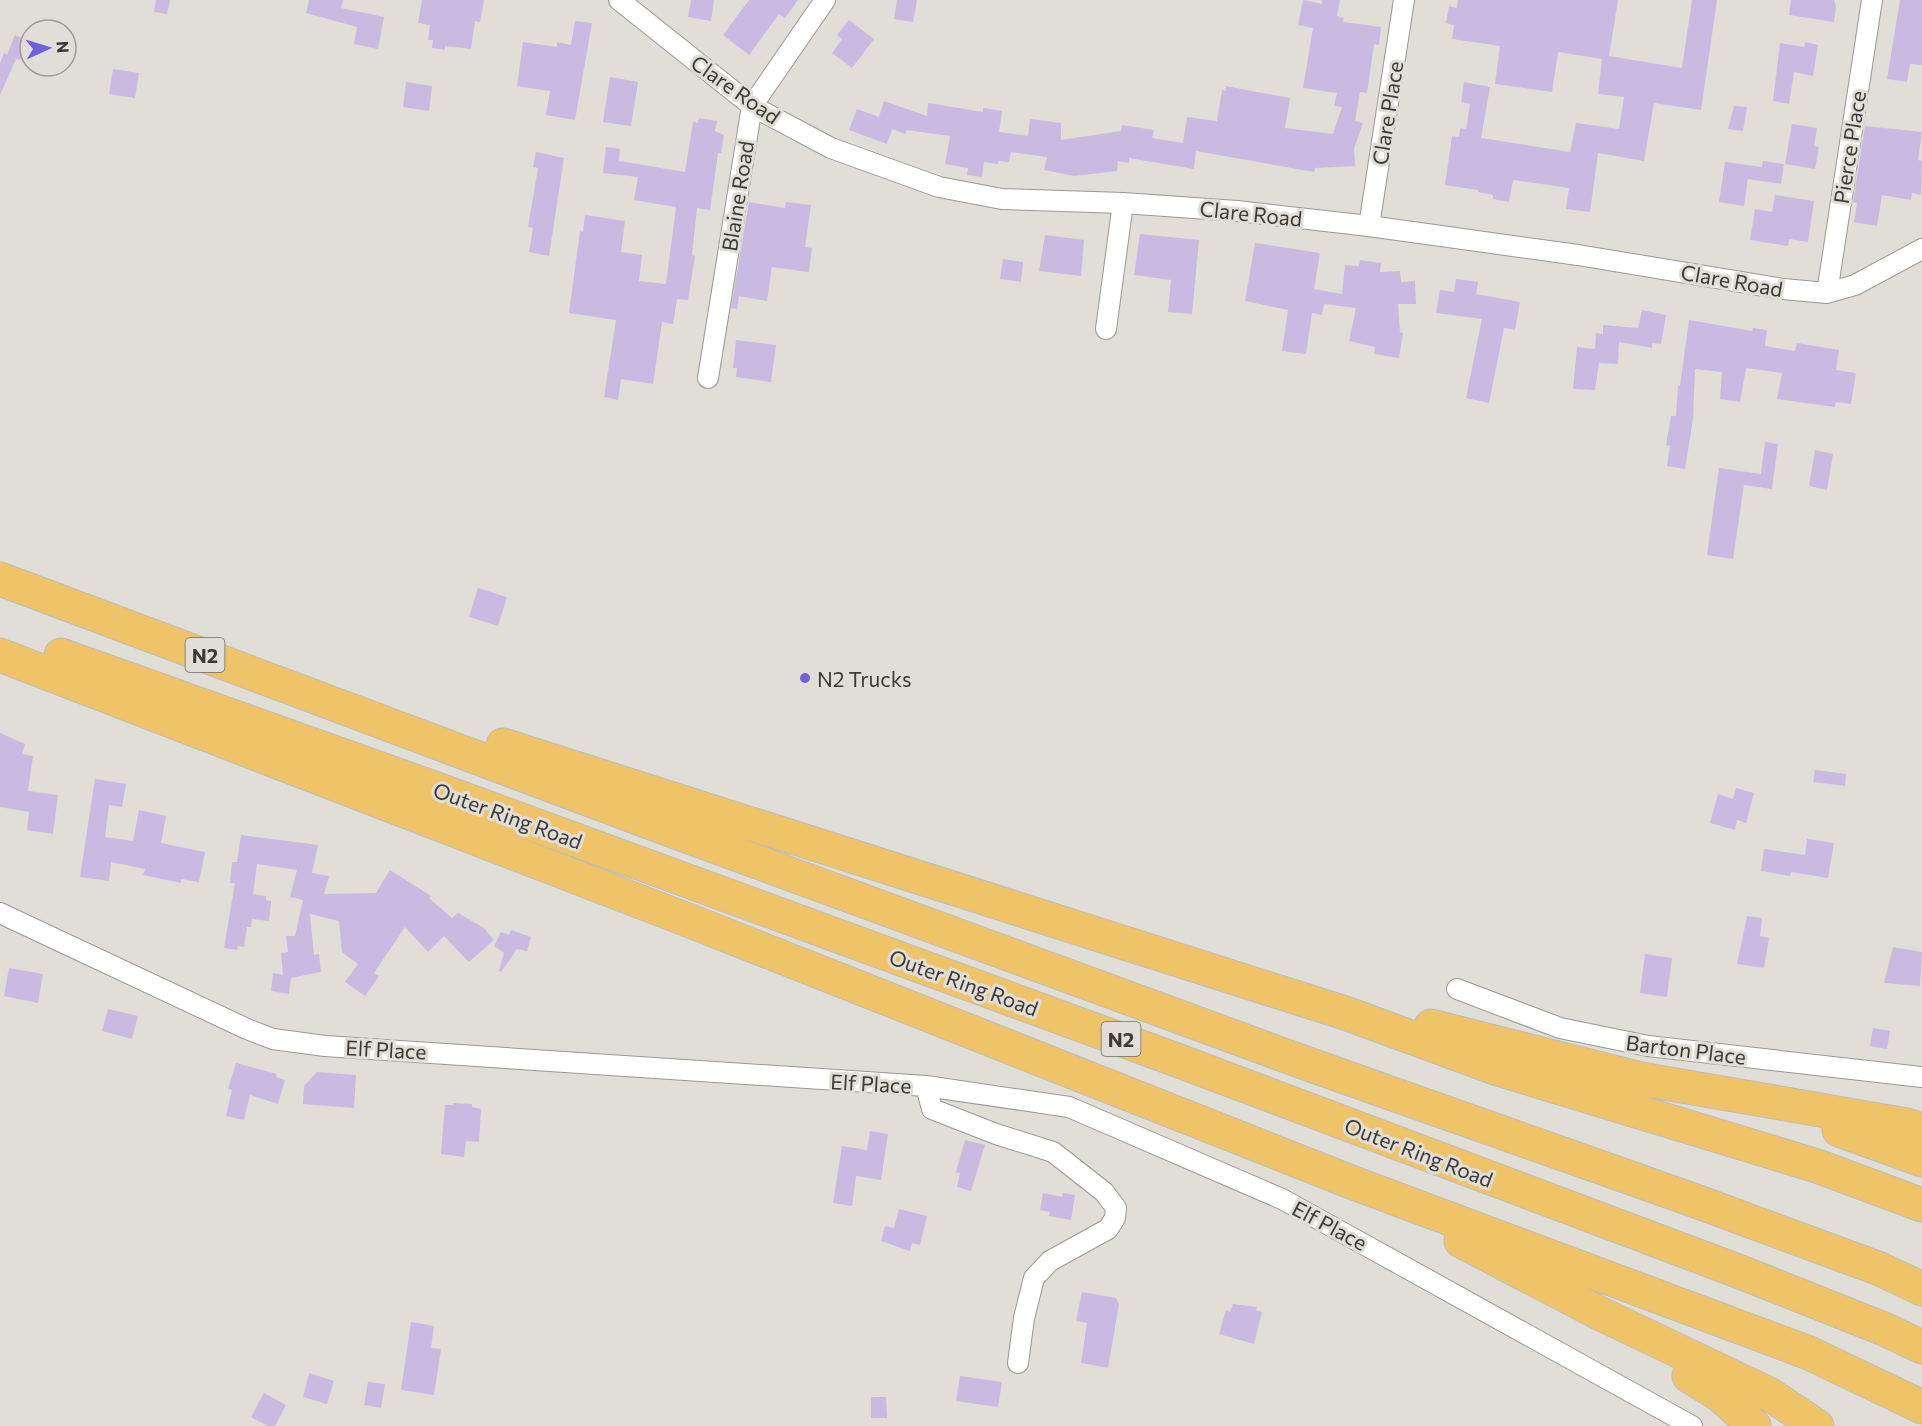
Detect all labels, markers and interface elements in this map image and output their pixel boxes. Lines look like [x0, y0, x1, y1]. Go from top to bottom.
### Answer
north arrow [18, 18, 78, 78]
text: N [54, 40, 73, 54]
street label: Clare Road [687, 49, 785, 129]
street label: Clare Place [1366, 59, 1408, 167]
street label: Pierce Place [1828, 89, 1870, 205]
street label: Blaine Road [716, 139, 758, 253]
street label: Clare Road [1199, 195, 1303, 231]
street label: Clare Road [1679, 259, 1785, 301]
road number: N2 [186, 638, 224, 672]
place label: N2 Trucks [817, 666, 912, 691]
marker: N2 Trucks [798, 671, 812, 685]
street label: Outer Ring Road [430, 776, 586, 854]
street label: Outer Ring Road [886, 943, 1042, 1021]
road number: N2 [1102, 1022, 1140, 1056]
street label: Barton Place [1624, 1029, 1748, 1069]
street label: Elf Place [345, 1034, 427, 1064]
street label: Elf Place [830, 1068, 912, 1098]
street label: Outer Ring Road [1341, 1112, 1497, 1192]
street label: Elf Place [1288, 1195, 1372, 1255]

